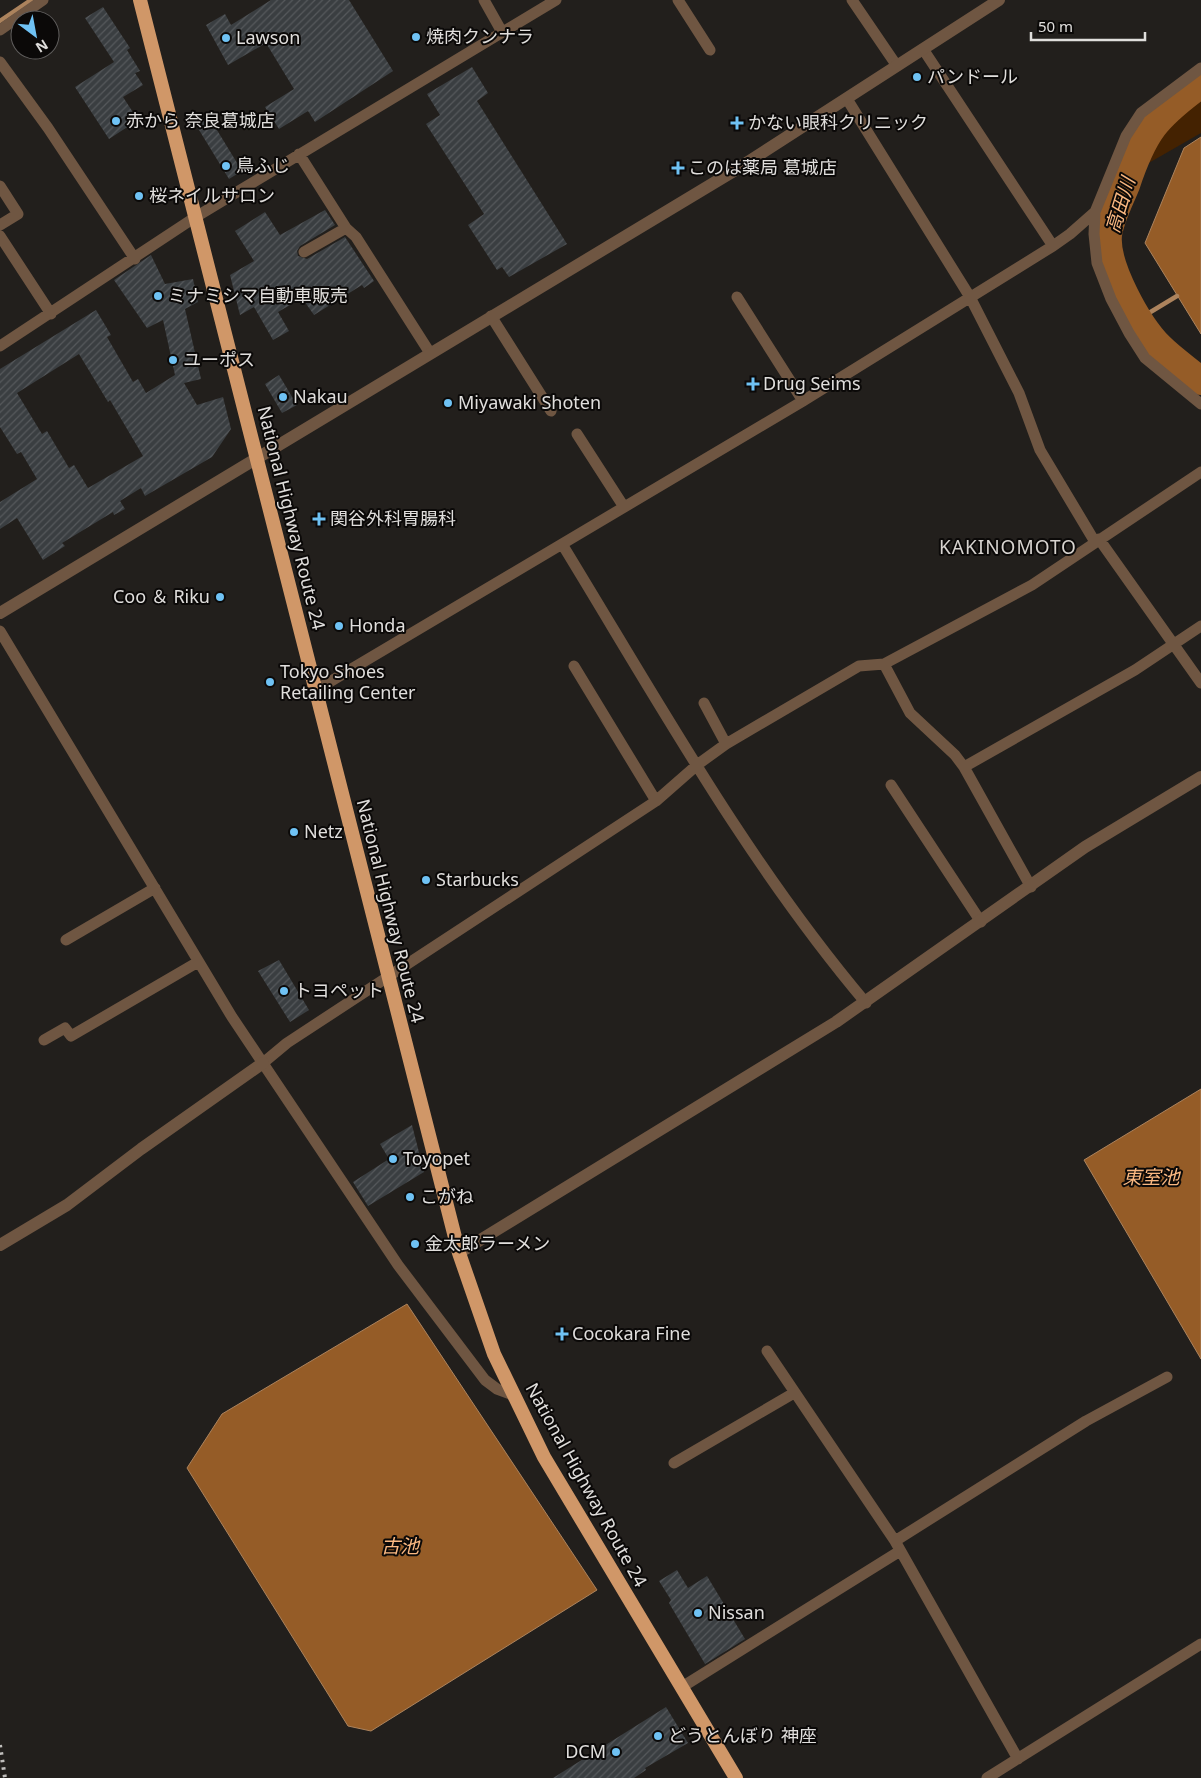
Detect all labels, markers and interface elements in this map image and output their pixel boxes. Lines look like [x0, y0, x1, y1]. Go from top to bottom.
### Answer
north arrow [10, 10, 60, 60]
scale bar [1031, 10, 1145, 42]
text: 50 m [1038, 16, 1073, 36]
place label: 焼肉クンナラ [426, 24, 534, 48]
place label: Lawson [236, 25, 300, 49]
marker: 焼肉クンナラ [410, 31, 422, 43]
marker: Lawson [220, 32, 232, 44]
text: N [32, 35, 52, 58]
place label: パンドール [927, 64, 1018, 88]
marker: パンドール [911, 71, 923, 83]
place label: 赤から 奈良葛城店 [126, 108, 275, 132]
place label: かない眼科クリニック [748, 110, 928, 134]
marker: 赤から 奈良葛城店 [110, 115, 122, 127]
marker: かない眼科クリニック [730, 116, 744, 130]
place label: 鳥ふじ [236, 153, 290, 177]
place label: このは薬局 葛城店 [688, 155, 837, 179]
marker: 鳥ふじ [220, 160, 232, 172]
marker: このは薬局 葛城店 [672, 162, 684, 174]
water label: 高田川 [1099, 172, 1141, 236]
place label: 桜ネイルサロン [149, 183, 275, 207]
marker: 桜ネイルサロン [133, 190, 145, 202]
place label: ミナミシマ自動車販売 [168, 283, 348, 307]
marker: ミナミシマ自動車販売 [152, 290, 164, 302]
place label: ユーポス [183, 347, 255, 371]
marker: ユーポス [167, 354, 179, 366]
place label: Drug Seims [763, 371, 861, 395]
marker: Drug Seims [747, 378, 759, 390]
place label: Nakau [293, 384, 348, 408]
place label: Miyawaki Shoten [458, 390, 601, 414]
marker: Nakau [277, 391, 289, 403]
marker: Miyawaki Shoten [442, 397, 454, 409]
street label: National Highway Route 24 [253, 403, 331, 632]
place label: 関谷外科胃腸科 [330, 506, 456, 530]
marker: 関谷外科胃腸科 [312, 512, 326, 526]
district label: KAKINOMOTO [939, 534, 1077, 560]
place label: Coo ＆ Riku [113, 584, 210, 608]
marker: Coo ＆ Riku [214, 591, 226, 603]
place label: Honda [349, 613, 406, 637]
marker: Honda [333, 620, 345, 632]
place label: Tokyo Shoes Retailing Center [280, 659, 416, 704]
marker: Tokyo Shoes Retailing Center [264, 676, 276, 688]
street label: National Highway Route 24 [352, 796, 430, 1025]
place label: Netz [304, 819, 343, 843]
marker: Netz [288, 826, 300, 838]
place label: Starbucks [436, 867, 519, 891]
marker: Starbucks [420, 874, 432, 886]
place label: トヨペット [294, 978, 384, 1002]
marker: トヨペット [278, 985, 290, 997]
place label: Toyopet [403, 1146, 471, 1170]
marker: Toyopet [387, 1153, 399, 1165]
water label: 東室池 [1122, 1164, 1181, 1190]
place label: こがね [420, 1184, 474, 1208]
marker: こがね [404, 1191, 416, 1203]
place label: 金太郎ラーメン [425, 1231, 550, 1255]
marker: 金太郎ラーメン [409, 1238, 421, 1250]
place label: Cocokara Fine [572, 1321, 691, 1345]
marker: Cocokara Fine [556, 1328, 568, 1340]
street label: National Highway Route 24 [521, 1378, 653, 1591]
water label: 古池 [381, 1533, 421, 1559]
place label: Nissan [708, 1600, 765, 1624]
marker: Nissan [692, 1607, 704, 1619]
place label: どうとんぼり 神座 [668, 1723, 817, 1747]
marker: どうとんぼり 神座 [652, 1730, 664, 1742]
place label: DCM [565, 1739, 606, 1763]
marker: DCM [610, 1746, 622, 1758]

